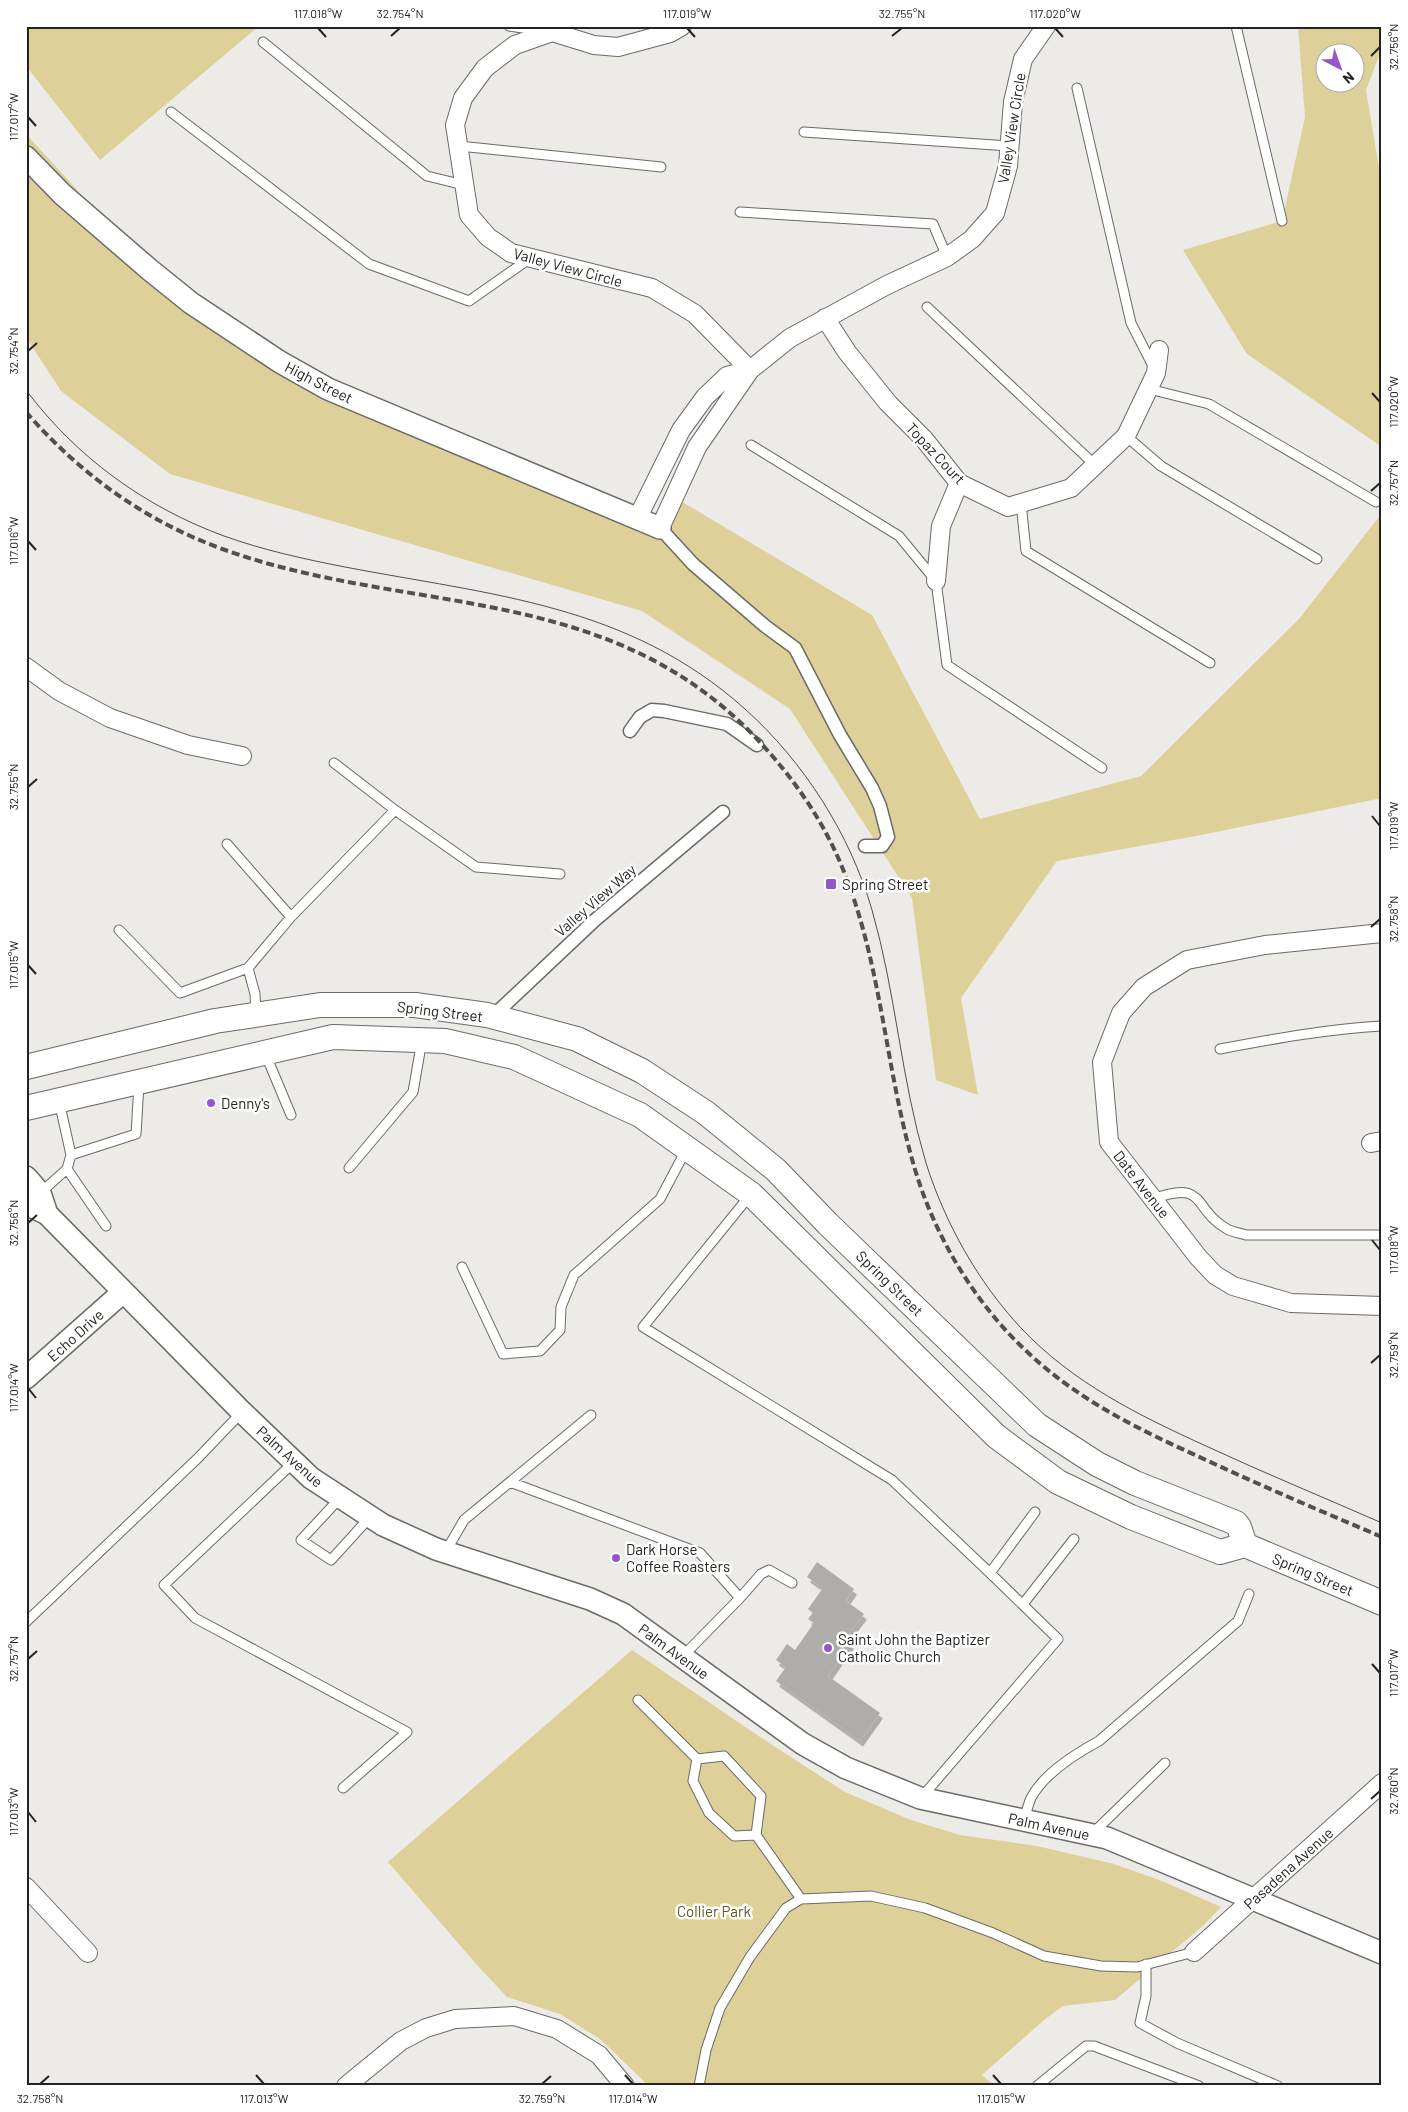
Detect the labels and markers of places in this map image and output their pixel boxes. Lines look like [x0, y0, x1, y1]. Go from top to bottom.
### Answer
place label: Spring Street [842, 875, 928, 893]
marker: Spring Street [824, 877, 838, 891]
place label: Denny's [221, 1094, 270, 1112]
marker: Denny's [205, 1097, 217, 1109]
place label: Dark Horse Coffee Roasters [626, 1540, 730, 1575]
marker: Dark Horse Coffee Roasters [610, 1552, 622, 1564]
place label: Saint John the Baptizer Catholic Church [838, 1630, 990, 1665]
marker: Saint John the Baptizer Catholic Church [822, 1642, 834, 1654]

